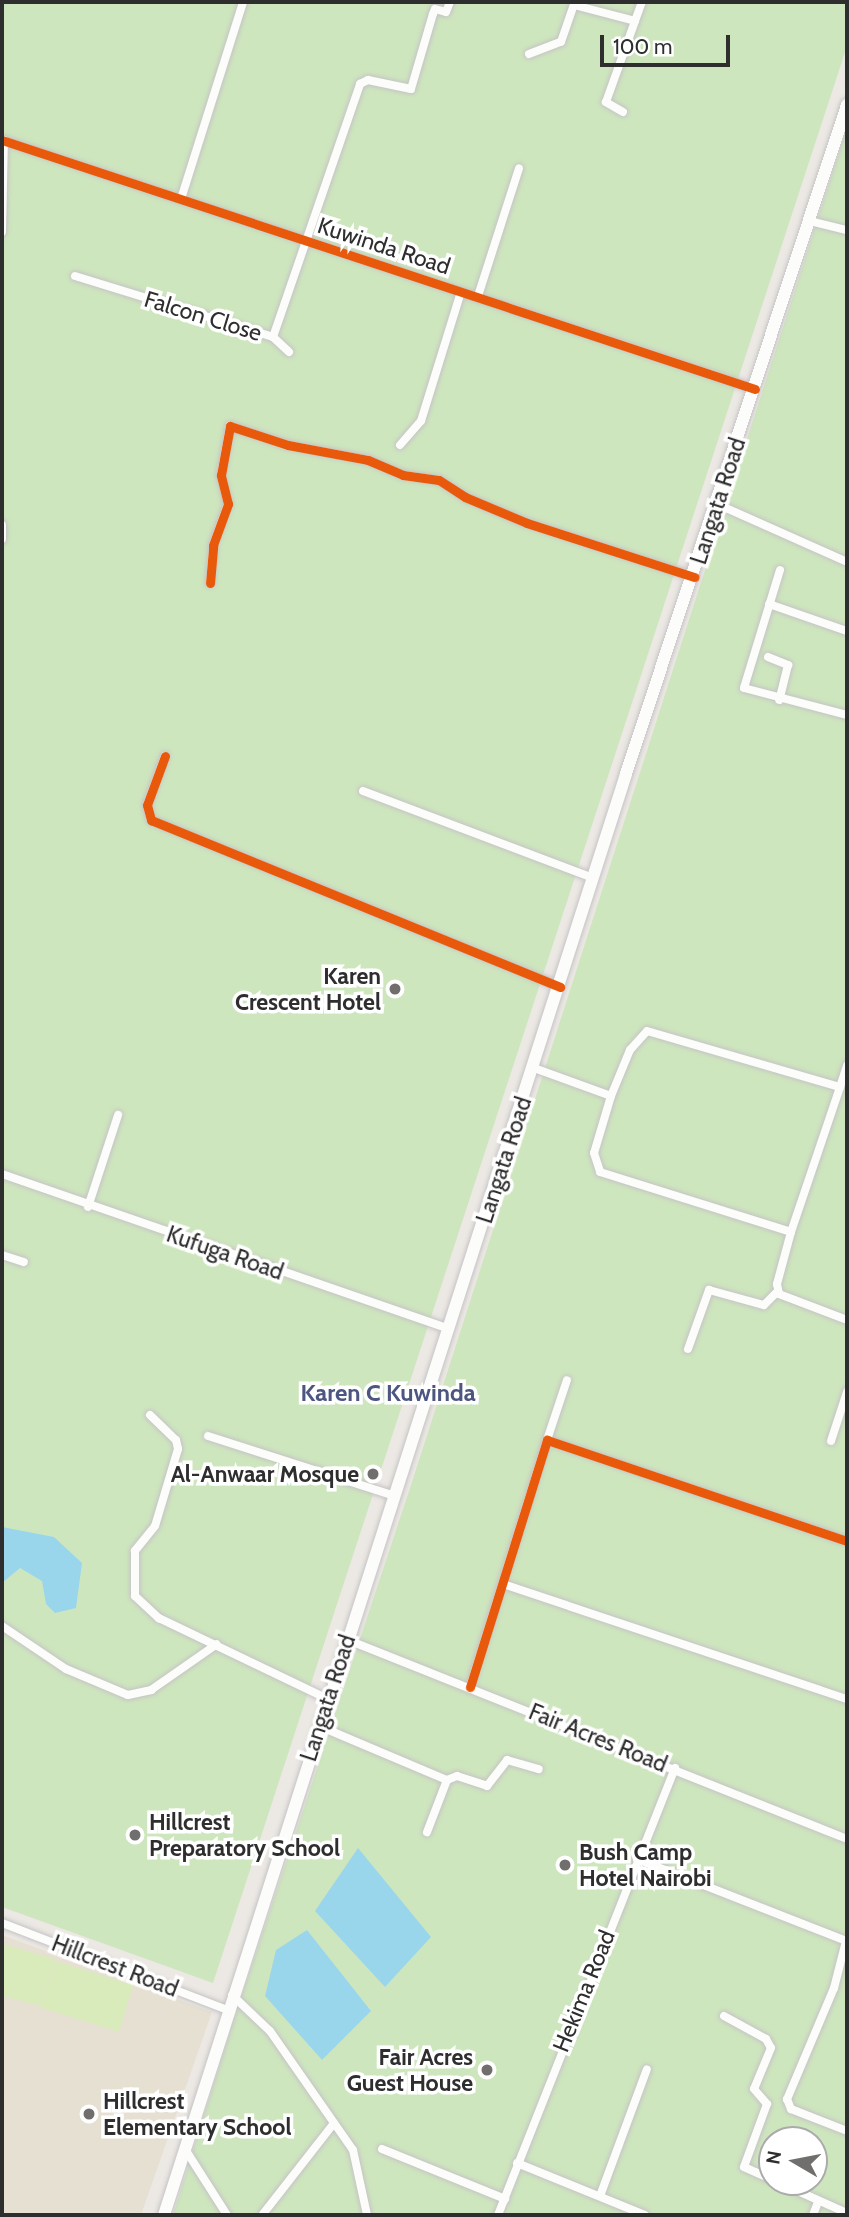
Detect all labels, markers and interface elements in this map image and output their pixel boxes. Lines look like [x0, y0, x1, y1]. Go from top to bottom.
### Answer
scale bar [604, 21, 734, 65]
text: 100 m [613, 34, 672, 59]
street label: Kuwinda Road [314, 212, 454, 280]
street label: Falcon Close [141, 285, 265, 347]
street label: Langata Road [685, 434, 751, 568]
place label: Karen Crescent Hotel [235, 962, 381, 1016]
marker: Karen Crescent Hotel [387, 981, 403, 997]
street label: Langata Road [471, 1093, 537, 1227]
street label: Kufuga Road [163, 1220, 287, 1286]
district label: Karen C Kuwinda [300, 1379, 476, 1407]
place label: Al-Anwaar Mosque [171, 1460, 359, 1488]
marker: Al-Anwaar Mosque [365, 1466, 381, 1482]
street label: Langata Road [295, 1631, 361, 1765]
street label: Fair Acres Road [525, 1698, 671, 1778]
place label: Hillcrest Preparatory School [149, 1808, 340, 1862]
marker: Hillcrest Preparatory School [127, 1827, 143, 1843]
place label: Bush Camp Hotel Nairobi [579, 1838, 712, 1892]
marker: Bush Camp Hotel Nairobi [557, 1857, 573, 1873]
street label: Hekima Road [547, 1926, 621, 2056]
street label: Hillcrest Road [48, 1929, 182, 2003]
place label: Fair Acres Guest House [347, 2043, 473, 2097]
marker: Fair Acres Guest House [479, 2062, 495, 2078]
place label: Hillcrest Elementary School [103, 2087, 291, 2141]
marker: Hillcrest Elementary School [81, 2106, 97, 2122]
north arrow [758, 2126, 828, 2196]
text: N [761, 2149, 786, 2166]

